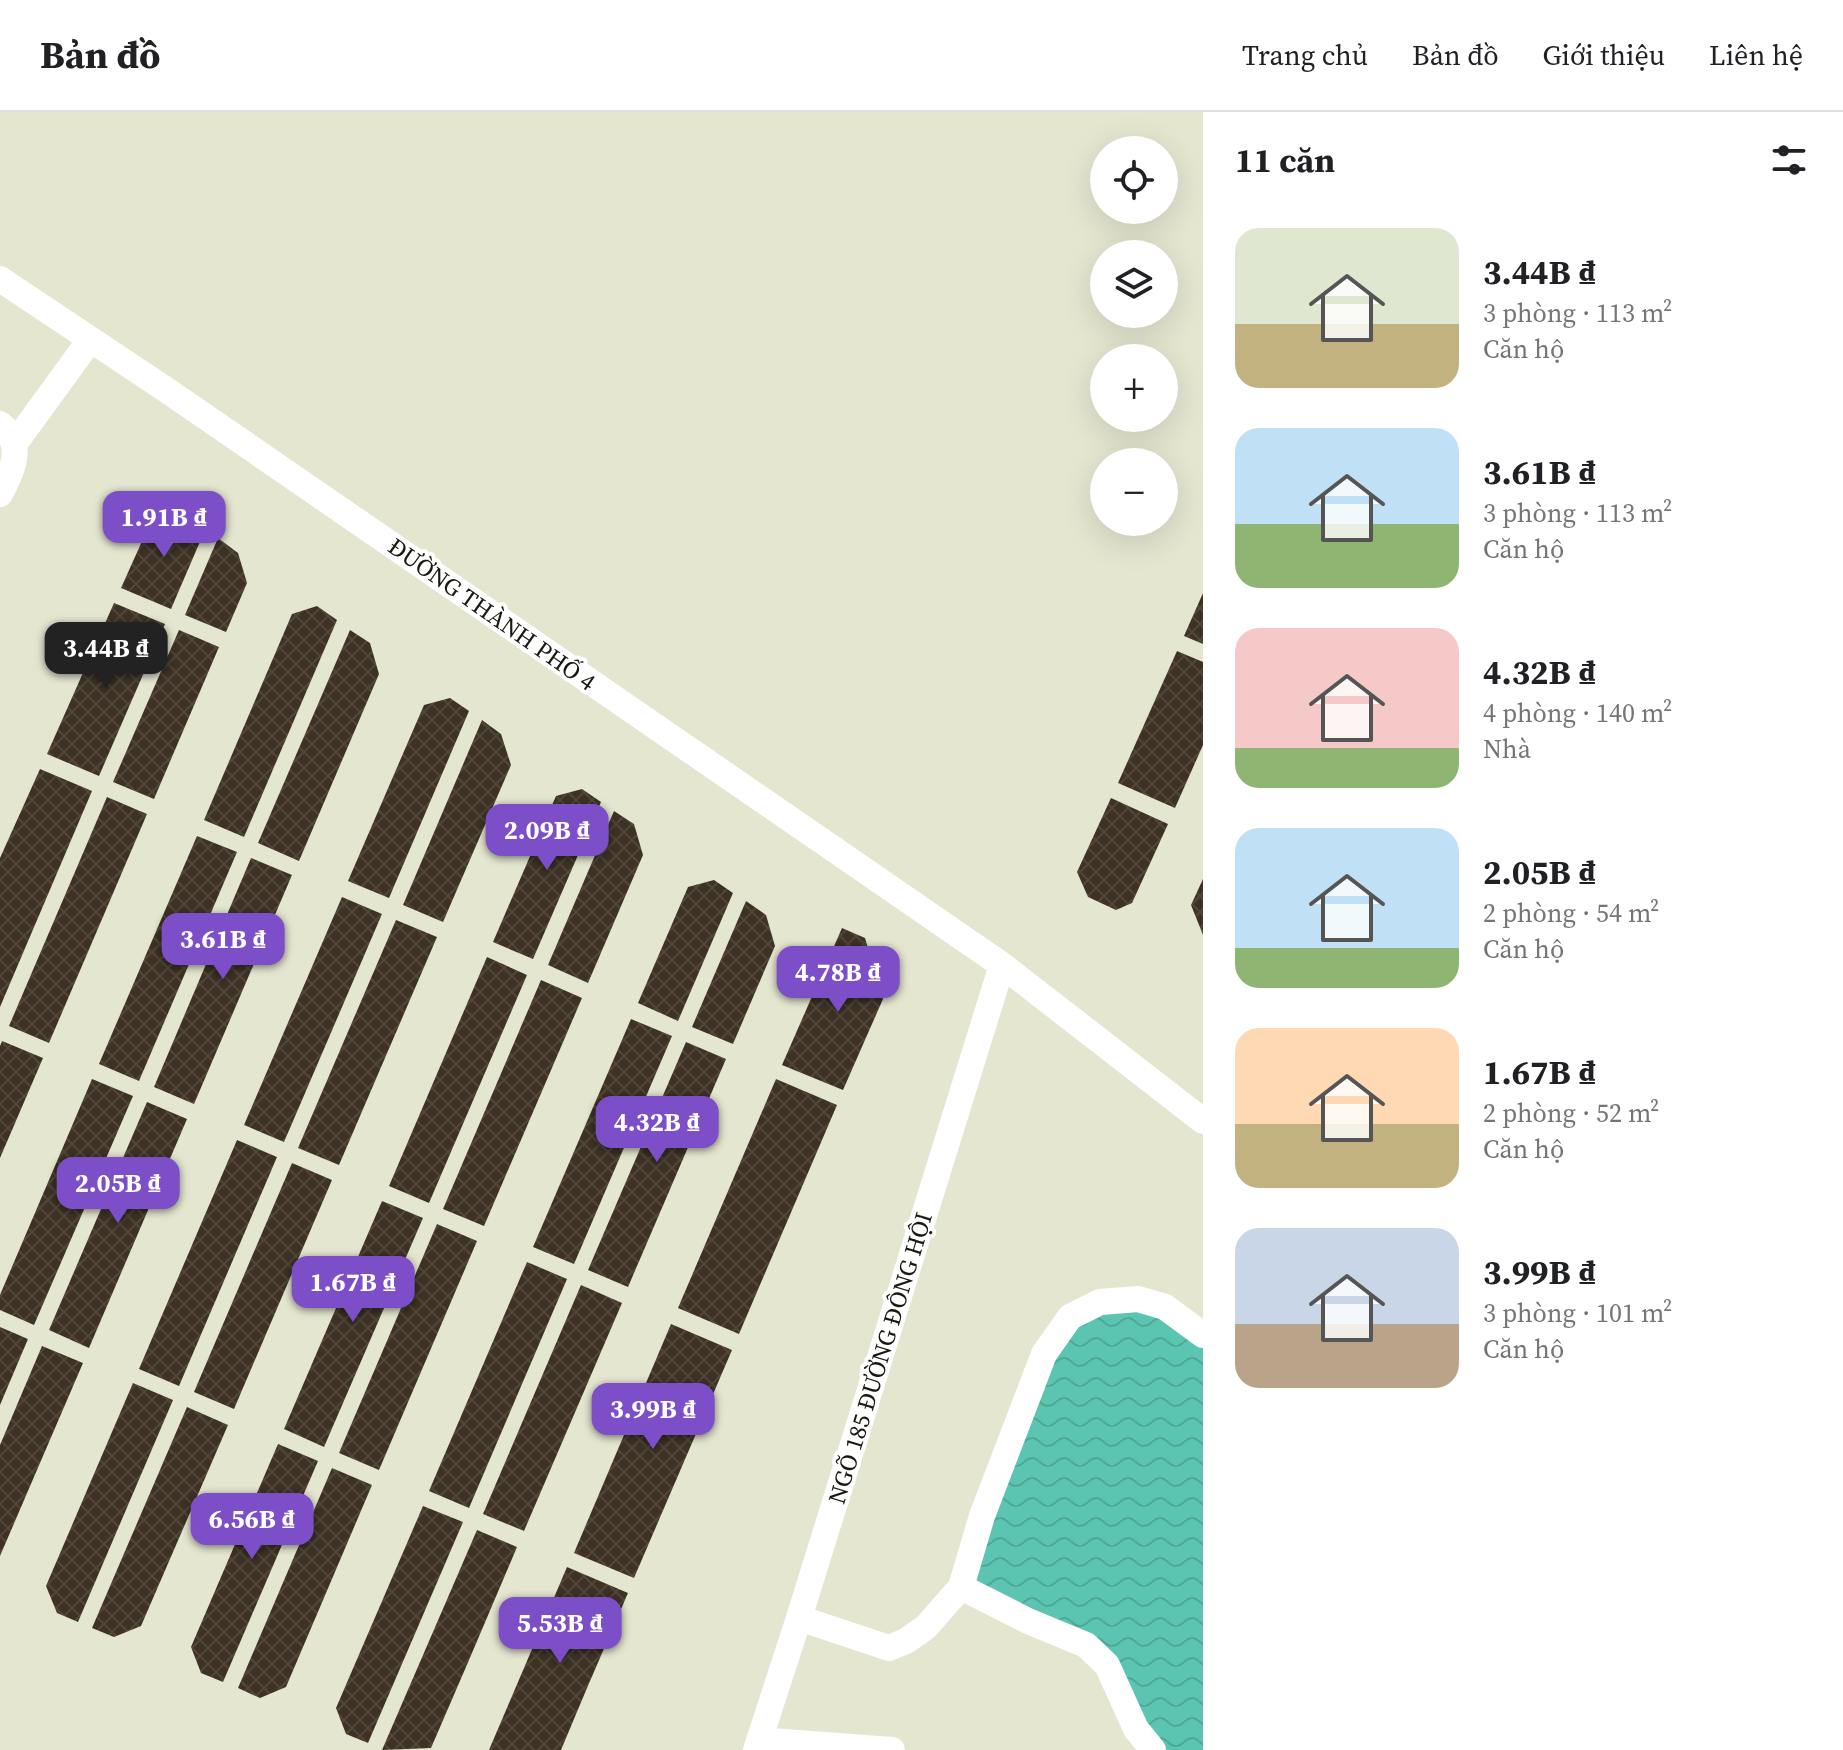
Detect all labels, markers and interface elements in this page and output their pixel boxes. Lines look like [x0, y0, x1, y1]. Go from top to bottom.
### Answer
text: Bản đồ [40, 29, 160, 81]
text: Trang chủ [1242, 36, 1368, 74]
text: Bản đồ [1412, 36, 1499, 74]
text: Giới thiệu [1543, 36, 1665, 74]
text: Liên hệ [1709, 36, 1803, 74]
map controls [1090, 136, 1178, 536]
button: locate [1090, 136, 1178, 224]
text: 11 căn [1235, 137, 1335, 183]
icon: filters [1767, 138, 1811, 182]
button: layers [1090, 240, 1178, 328]
text: 3.44B ₫ [1483, 249, 1596, 295]
icon: home [1299, 260, 1395, 356]
text: 3 phòng · 113 m² [1483, 295, 1672, 331]
text: Căn hộ [1483, 331, 1564, 367]
button: + [1090, 344, 1178, 432]
button: − [1090, 448, 1178, 536]
text: 3.61B ₫ [1483, 449, 1596, 495]
icon: home [1299, 460, 1395, 556]
pin: 1.91B ₫ [90, 491, 238, 559]
text: 3 phòng · 113 m² [1483, 495, 1672, 531]
text: 1.91B ₫ [121, 499, 207, 535]
street label: ĐƯỜNG THÀNH PHỐ 4 [382, 530, 602, 698]
text: Căn hộ [1483, 531, 1564, 567]
pin: 3.44B ₫ [32, 622, 180, 690]
text: 3.44B ₫ [63, 630, 149, 666]
text: 4.32B ₫ [1483, 649, 1596, 695]
icon: home [1299, 660, 1395, 756]
text: 4 phòng · 140 m² [1483, 695, 1672, 731]
text: Nhà [1483, 731, 1531, 767]
pin: 2.09B ₫ [473, 804, 621, 872]
text: 2.09B ₫ [504, 812, 590, 848]
text: 2.05B ₫ [1483, 849, 1596, 895]
icon: home [1299, 860, 1395, 956]
text: 2 phòng · 54 m² [1483, 895, 1659, 931]
pin: 3.61B ₫ [149, 913, 297, 981]
text: 3.61B ₫ [180, 921, 266, 957]
text: Căn hộ [1483, 931, 1564, 967]
pin: 4.78B ₫ [764, 946, 912, 1014]
text: 4.78B ₫ [795, 954, 881, 990]
text: 1.67B ₫ [1483, 1049, 1596, 1095]
icon: home [1299, 1060, 1395, 1156]
text: 2 phòng · 52 m² [1483, 1095, 1659, 1131]
pin: 4.32B ₫ [583, 1096, 731, 1164]
text: 4.32B ₫ [614, 1104, 700, 1140]
text: Căn hộ [1483, 1131, 1564, 1167]
pin: 2.05B ₫ [44, 1157, 192, 1225]
text: 2.05B ₫ [75, 1165, 161, 1201]
street label: NGÕ 185 ĐƯỜNG ĐÔNG HỘI [820, 1208, 940, 1508]
text: 3.99B ₫ [1483, 1249, 1596, 1295]
pin: 1.67B ₫ [279, 1256, 427, 1324]
icon: home [1299, 1260, 1395, 1356]
text: 1.67B ₫ [310, 1264, 396, 1300]
text: 3 phòng · 101 m² [1483, 1295, 1672, 1331]
text: Căn hộ [1483, 1331, 1564, 1367]
pin: 3.99B ₫ [579, 1383, 727, 1451]
text: 3.99B ₫ [610, 1391, 696, 1427]
pin: 6.56B ₫ [178, 1493, 326, 1561]
text: 6.56B ₫ [209, 1501, 295, 1537]
pin: 5.53B ₫ [486, 1597, 634, 1665]
text: 5.53B ₫ [517, 1605, 603, 1641]

